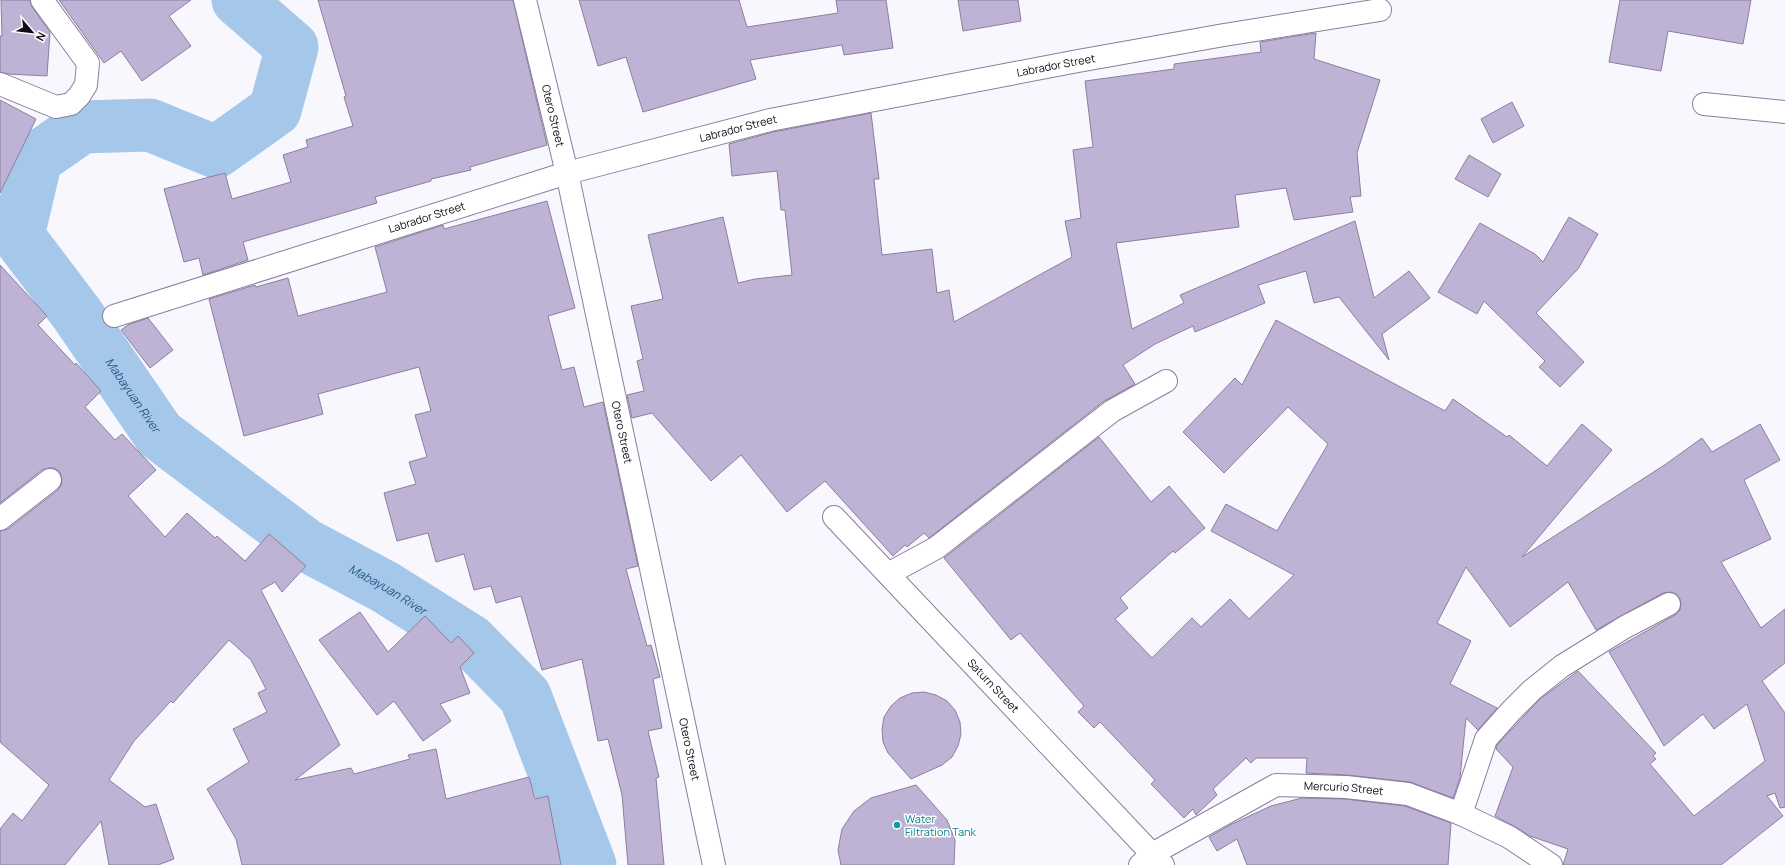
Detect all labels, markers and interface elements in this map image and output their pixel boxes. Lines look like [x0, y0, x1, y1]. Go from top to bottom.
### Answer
north arrow [12, 12, 52, 52]
text: N [33, 30, 50, 44]
street label: Labrador Street [1015, 50, 1096, 80]
street label: Otero Street [539, 83, 568, 148]
street label: Labrador Street [698, 111, 778, 145]
street label: Labrador Street [386, 198, 467, 236]
water label: Mabayuan River [101, 354, 166, 437]
street label: Otero Street [609, 399, 636, 465]
water label: Mabayuan River [346, 560, 431, 620]
street label: Saturn Street [964, 655, 1023, 716]
street label: Otero Street [676, 716, 704, 782]
street label: Mercurio Street [1304, 778, 1384, 798]
place label: Water Filtration Tank [905, 811, 977, 839]
marker: Water Filtration Tank [892, 820, 902, 830]

